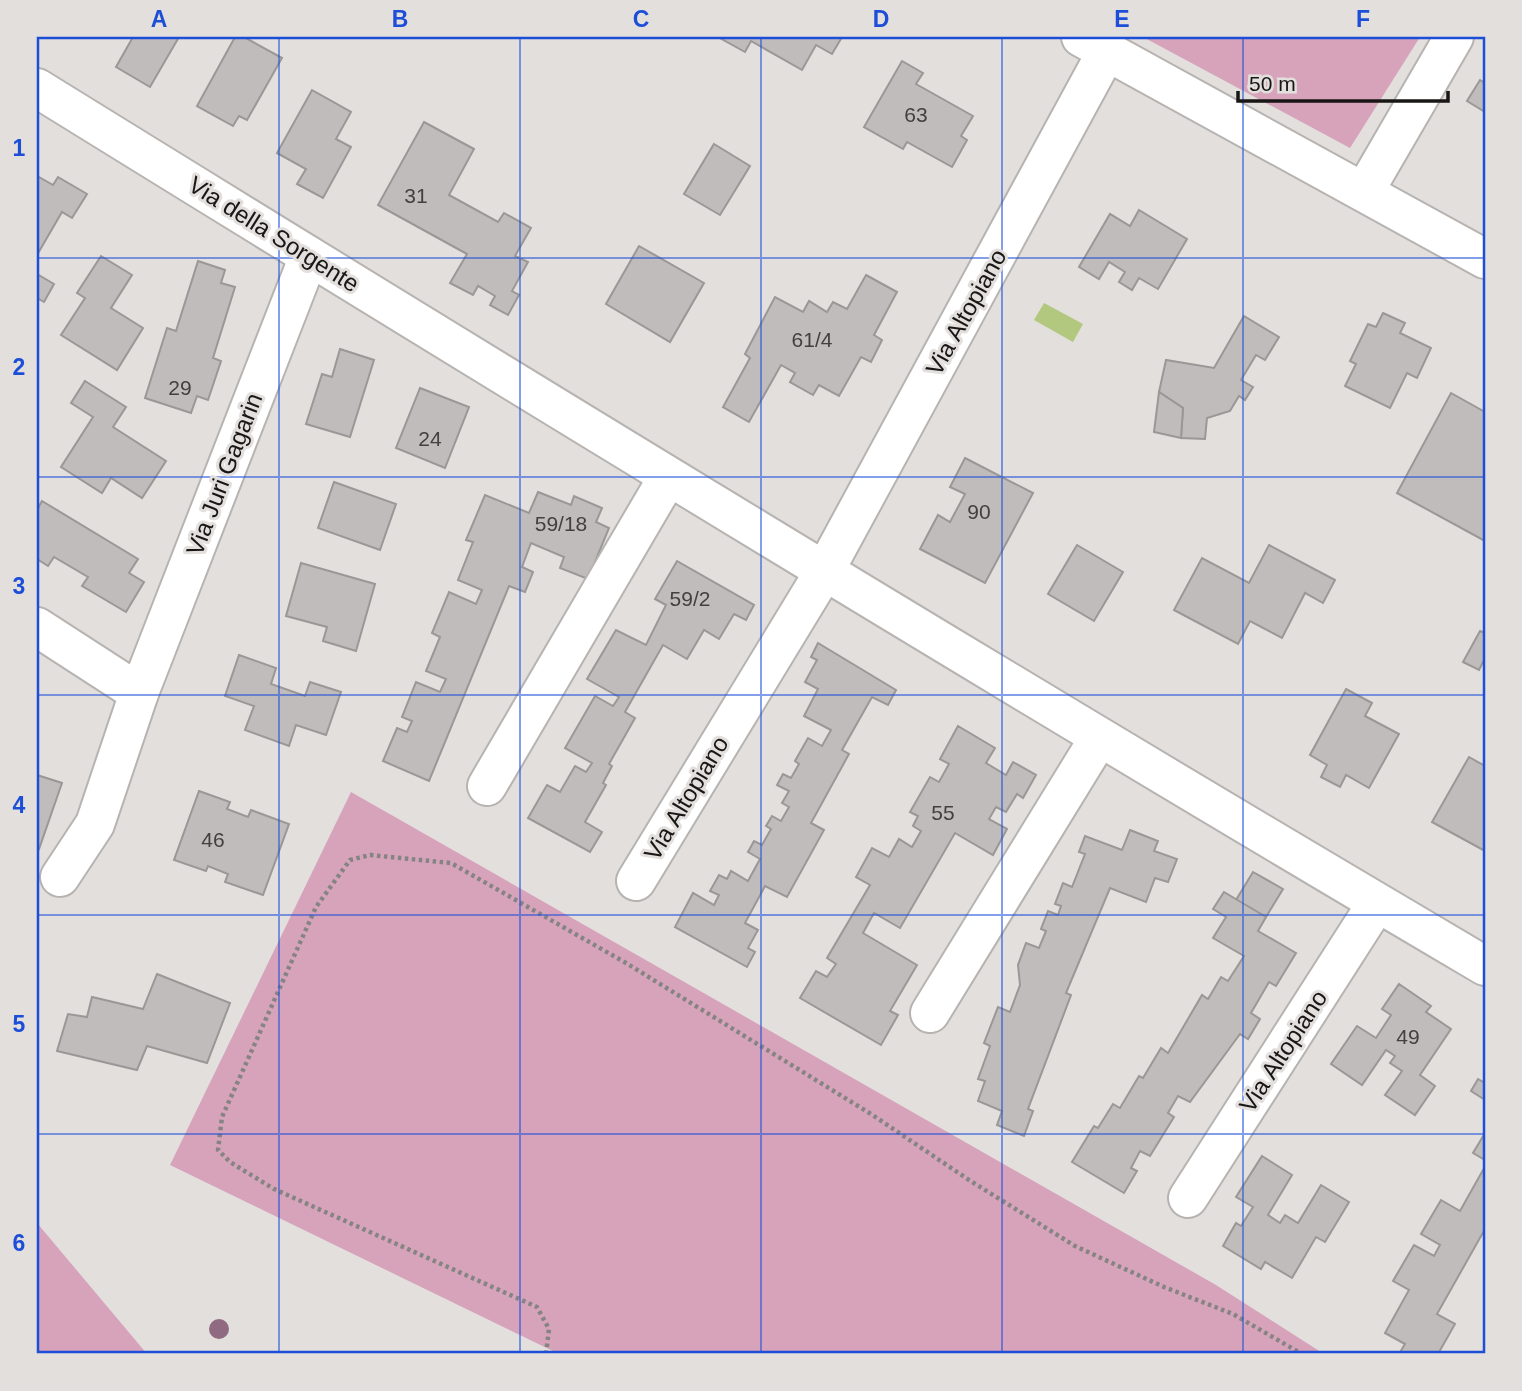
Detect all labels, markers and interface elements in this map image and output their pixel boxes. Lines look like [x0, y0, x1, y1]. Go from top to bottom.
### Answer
text: A [151, 6, 167, 32]
text: B [392, 6, 408, 32]
text: C [633, 6, 649, 32]
text: D [873, 6, 889, 32]
text: E [1114, 6, 1130, 32]
text: F [1356, 6, 1370, 32]
scale bar [1238, 60, 1448, 104]
text: 50 m [1249, 72, 1296, 95]
house number: 63 [904, 103, 928, 126]
text: 1 [13, 135, 26, 161]
street label: Via della Sorgente [184, 171, 364, 297]
house number: 31 [404, 184, 428, 207]
street label: Via Altopiano [920, 244, 1012, 380]
house number: 61/4 [792, 328, 833, 351]
text: 2 [13, 354, 25, 380]
house number: 29 [168, 376, 192, 399]
street label: Via Juri Gagarin [181, 389, 267, 559]
house number: 24 [418, 427, 442, 450]
house number: 90 [967, 500, 991, 523]
house number: 59/18 [535, 512, 587, 535]
text: 3 [13, 573, 25, 599]
house number: 59/2 [670, 587, 710, 610]
street label: Via Altopiano [638, 731, 734, 865]
text: 4 [13, 792, 26, 818]
house number: 55 [931, 801, 955, 824]
house number: 46 [201, 828, 225, 851]
street label: Via Altopiano [1234, 985, 1332, 1117]
text: 5 [13, 1011, 26, 1037]
house number: 49 [1396, 1025, 1420, 1048]
text: 6 [13, 1230, 25, 1256]

